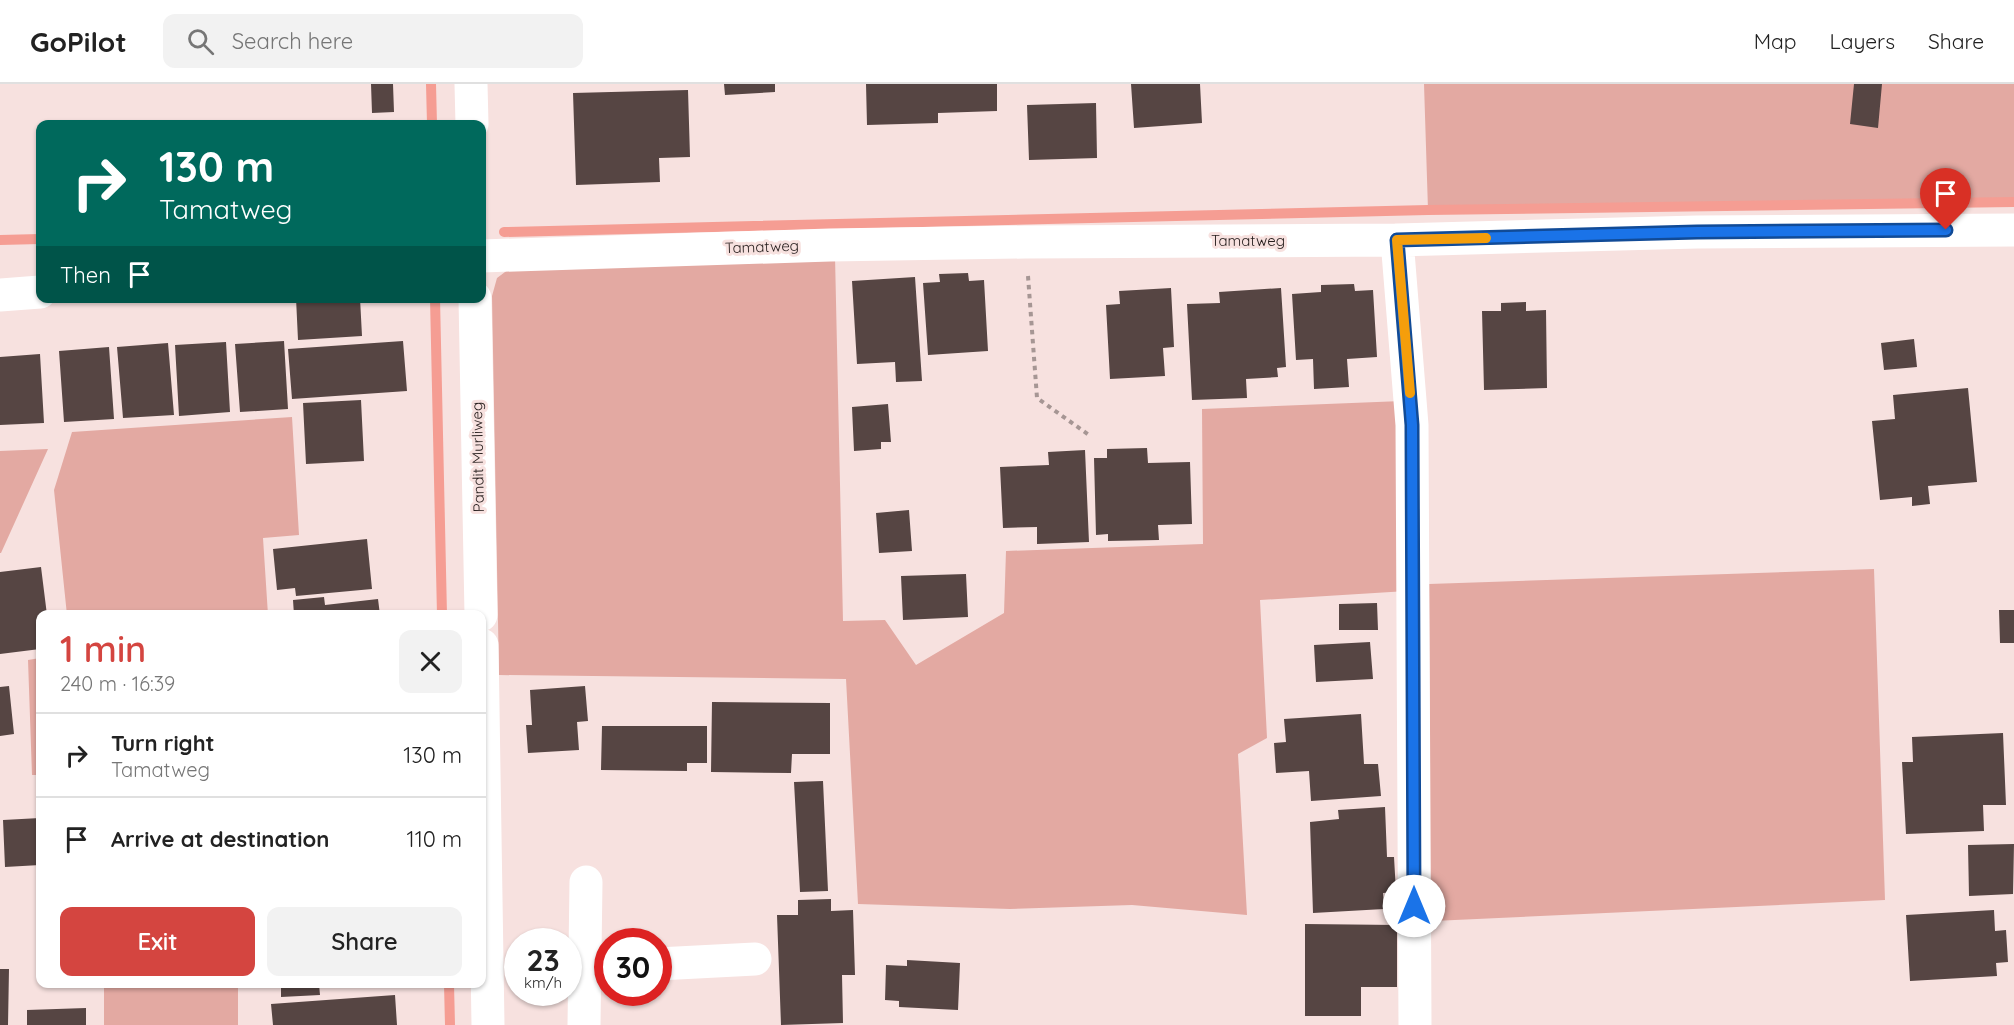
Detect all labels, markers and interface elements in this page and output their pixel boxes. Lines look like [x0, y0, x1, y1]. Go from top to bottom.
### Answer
search box [163, 14, 583, 68]
text: GoPilot [30, 24, 127, 59]
icon: search [184, 25, 217, 58]
text: Search here [232, 27, 353, 55]
text: Map [1754, 28, 1797, 54]
text: Layers [1830, 28, 1895, 54]
text: Share [1928, 28, 1984, 54]
text: 130 m [159, 140, 274, 193]
icon: right [60, 144, 138, 222]
pin [1920, 168, 1971, 230]
icon: arrive [1929, 177, 1962, 210]
text: Tamatweg [159, 192, 292, 226]
street label: Tamatweg [1211, 231, 1285, 250]
street label: Tamatweg [725, 236, 799, 257]
icon: arrive [123, 258, 156, 291]
text: Then [60, 261, 111, 289]
street label: Pandit Murliweg [467, 402, 488, 512]
text: 1 min [60, 626, 146, 671]
button: close [399, 630, 462, 693]
text: 240 m · 16:39 [60, 671, 175, 696]
text: Turn right [111, 729, 215, 757]
icon: right [60, 739, 93, 772]
text: 130 m [403, 741, 462, 769]
text: Tamatweg [111, 757, 210, 782]
icon: arrive [60, 823, 93, 856]
text: Arrive at destination [111, 825, 329, 853]
text: 110 m [407, 825, 462, 853]
position arrow [1382, 874, 1446, 938]
button: Exit [60, 907, 255, 976]
button: Share [267, 907, 462, 976]
speed limit sign: 30 [594, 928, 672, 1006]
text: 23 [526, 941, 560, 979]
text: km/h [524, 973, 562, 992]

